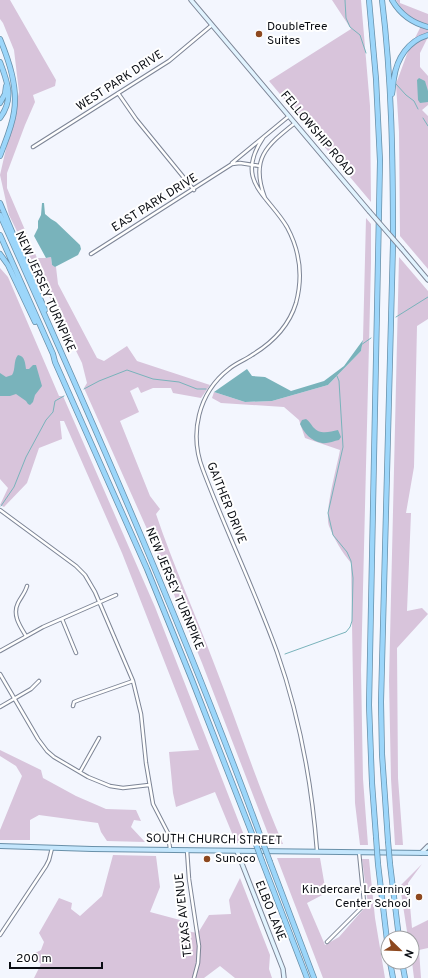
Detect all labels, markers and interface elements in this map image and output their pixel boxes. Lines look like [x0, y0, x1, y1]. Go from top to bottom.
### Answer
place label: DoubleTree Suites [267, 19, 327, 49]
marker: DoubleTree Suites [254, 29, 264, 39]
street label: WEST PARK DRIVE [73, 47, 167, 115]
street label: FELLOWSHIP ROAD [276, 88, 358, 180]
street label: EAST PARK DRIVE [109, 170, 201, 236]
street label: NEW JERSEY TURNPIKE [11, 229, 79, 355]
street label: GAITHER DRIVE [202, 460, 250, 546]
street label: NEW JERSEY TURNPIKE [141, 526, 207, 652]
street label: SOUTH CHURCH STREET [146, 831, 282, 849]
place label: Sunoco [215, 851, 256, 867]
marker: Sunoco [202, 854, 212, 864]
street label: TEXAS AVENUE [172, 872, 196, 958]
street label: ELBO LANE [251, 878, 289, 944]
place label: Kindercare Learning Center School [302, 882, 411, 912]
marker: Kindercare Learning Center School [414, 892, 424, 902]
north arrow [380, 930, 420, 970]
scale bar [10, 944, 102, 970]
text: N [400, 947, 416, 960]
text: 200 m [16, 951, 52, 967]

